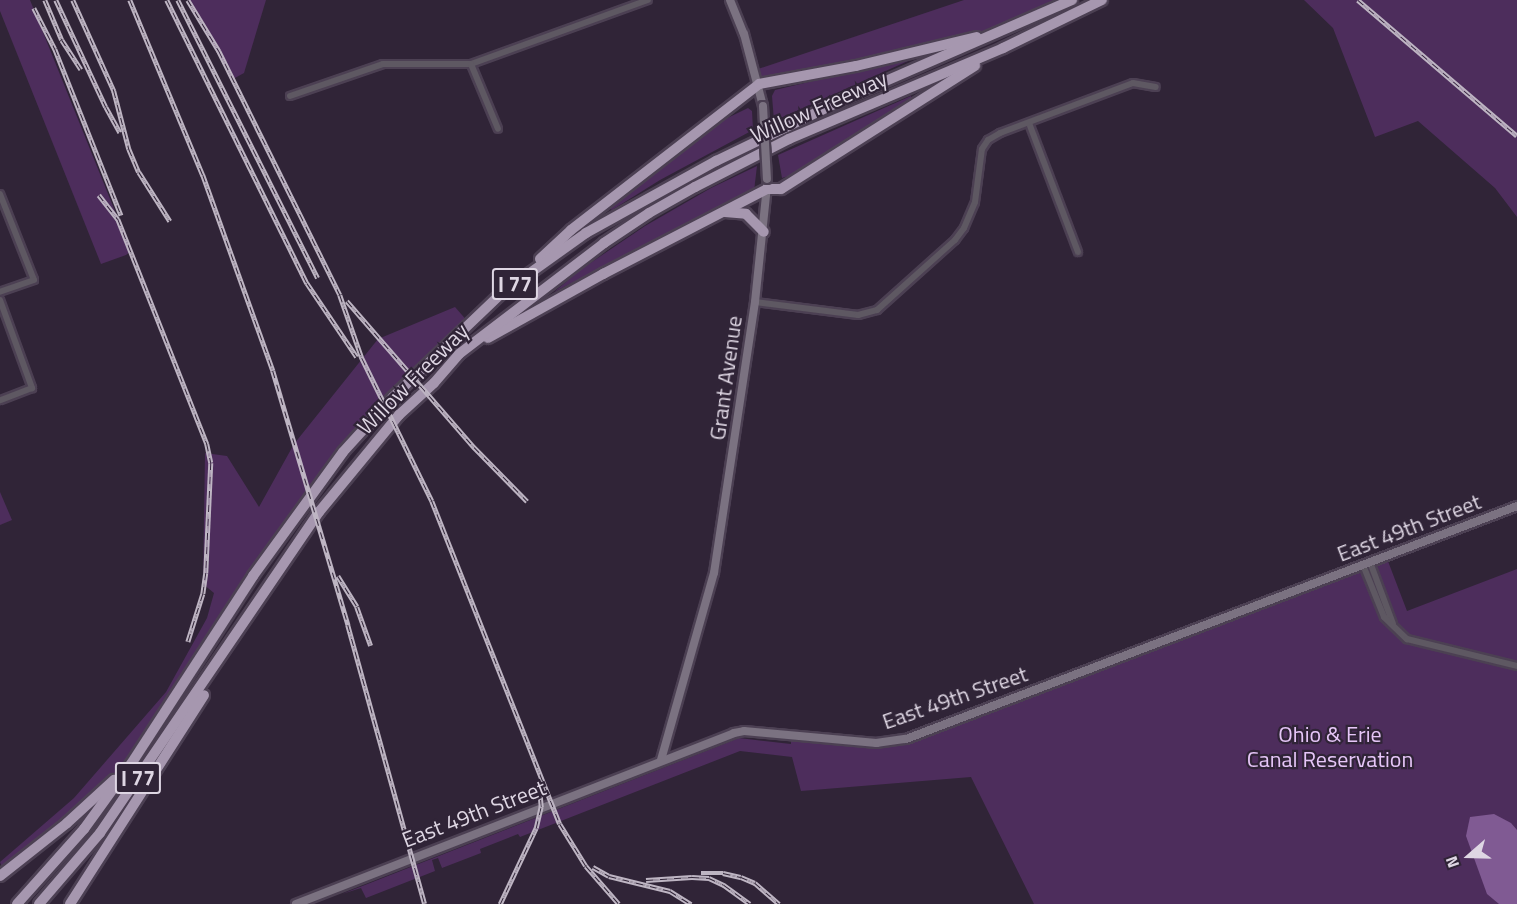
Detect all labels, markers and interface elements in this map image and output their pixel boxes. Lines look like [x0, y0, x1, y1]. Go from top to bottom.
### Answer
street label: Willow Freeway [747, 65, 891, 149]
road number: I 77 [491, 266, 539, 302]
street label: Grant Avenue [704, 314, 748, 442]
street label: Willow Freeway [352, 318, 474, 440]
street label: East 49th Street [1333, 488, 1485, 568]
street label: East 49th Street [879, 661, 1031, 735]
park label: Ohio & Erie Canal Reservation [1247, 721, 1413, 772]
road number: I 77 [114, 760, 162, 796]
street label: East 49th Street [398, 774, 550, 854]
north arrow [1439, 826, 1499, 886]
text: N [1439, 853, 1465, 871]

